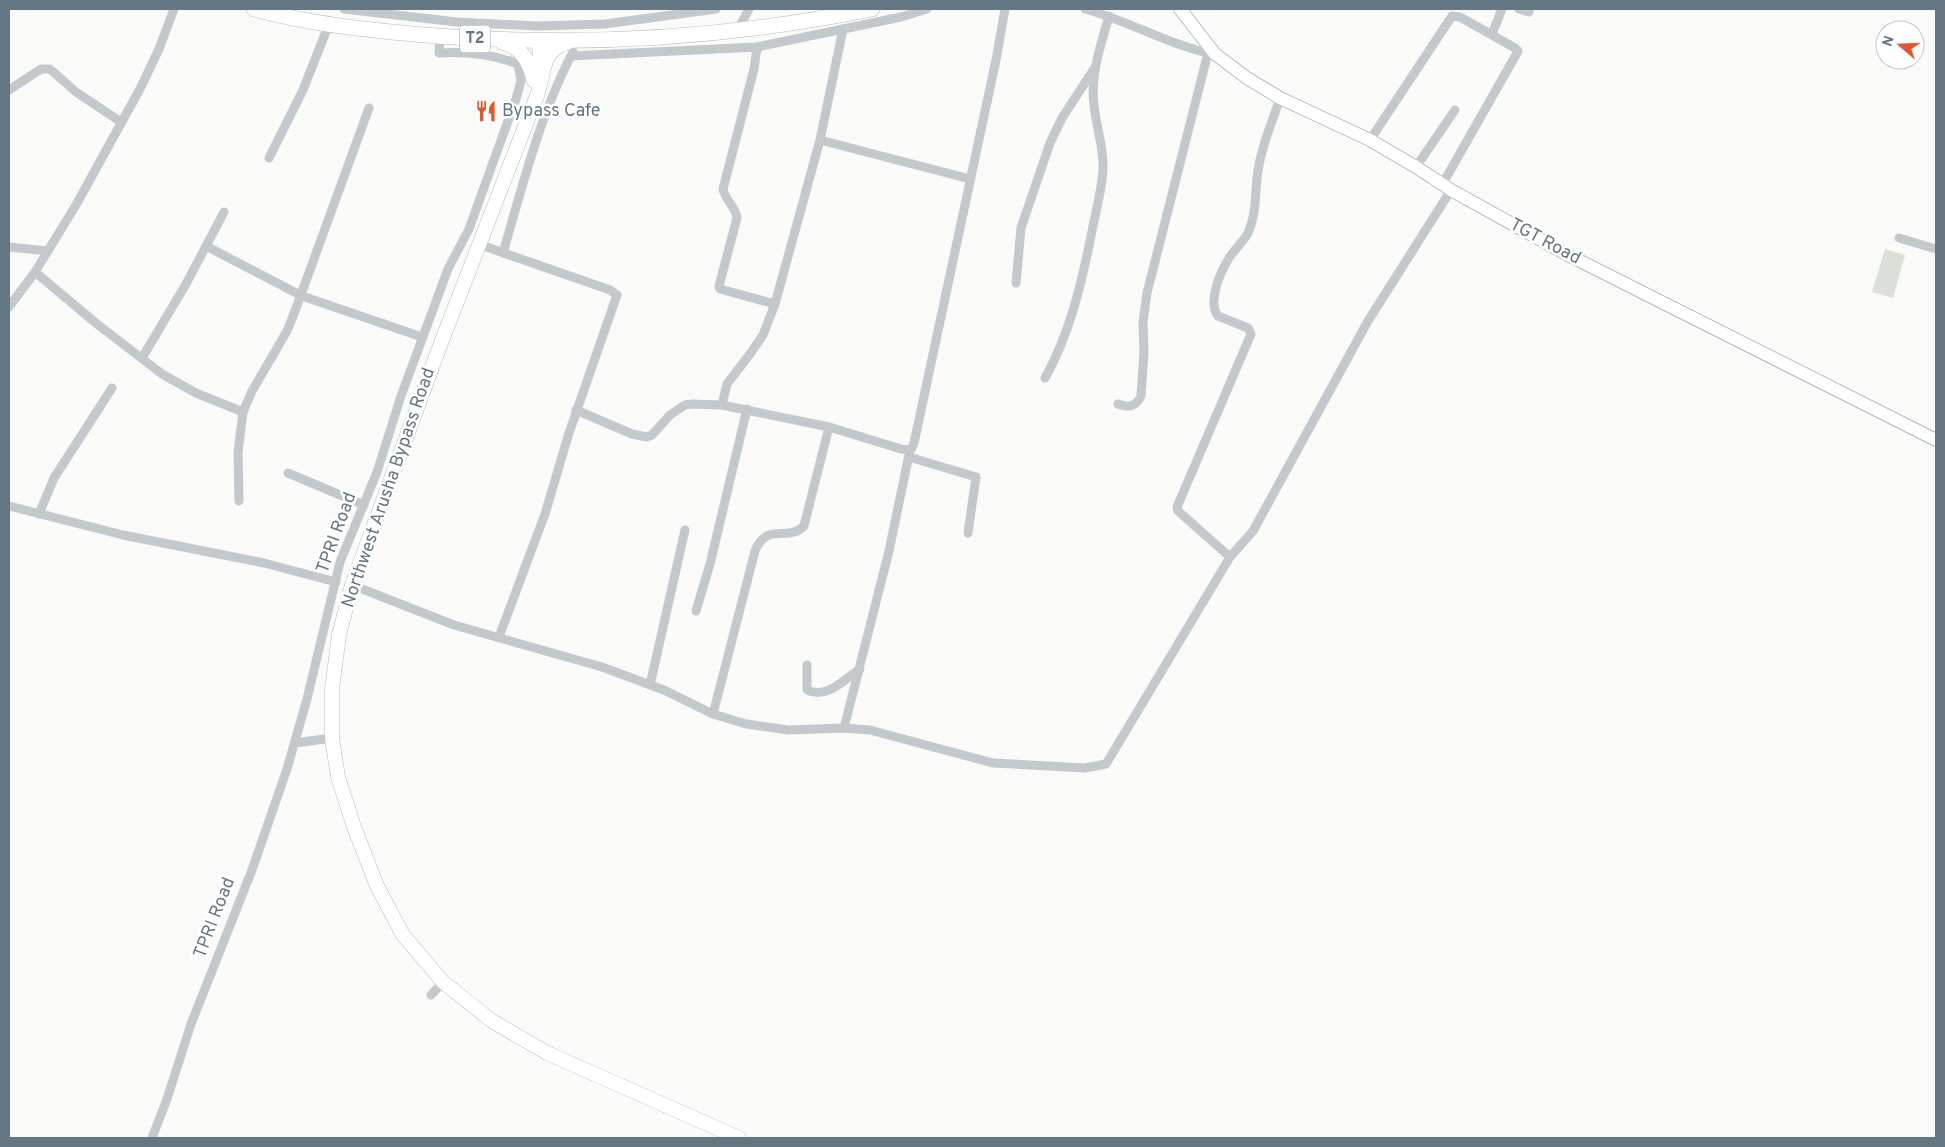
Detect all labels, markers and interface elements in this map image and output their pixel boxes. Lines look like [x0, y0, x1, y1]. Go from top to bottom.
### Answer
north arrow [1875, 20, 1925, 70]
road number: T2 [460, 26, 490, 52]
text: N [1879, 34, 1899, 49]
restaurant icon: Bypass Cafe [473, 98, 499, 124]
place label: Bypass Cafe [502, 100, 600, 123]
street label: TGT Road [1505, 214, 1585, 270]
street label: Northwest Arusha Bypass Road [337, 365, 441, 611]
street label: TPRI Road [312, 489, 362, 577]
street label: TPRI Road [189, 874, 241, 962]

